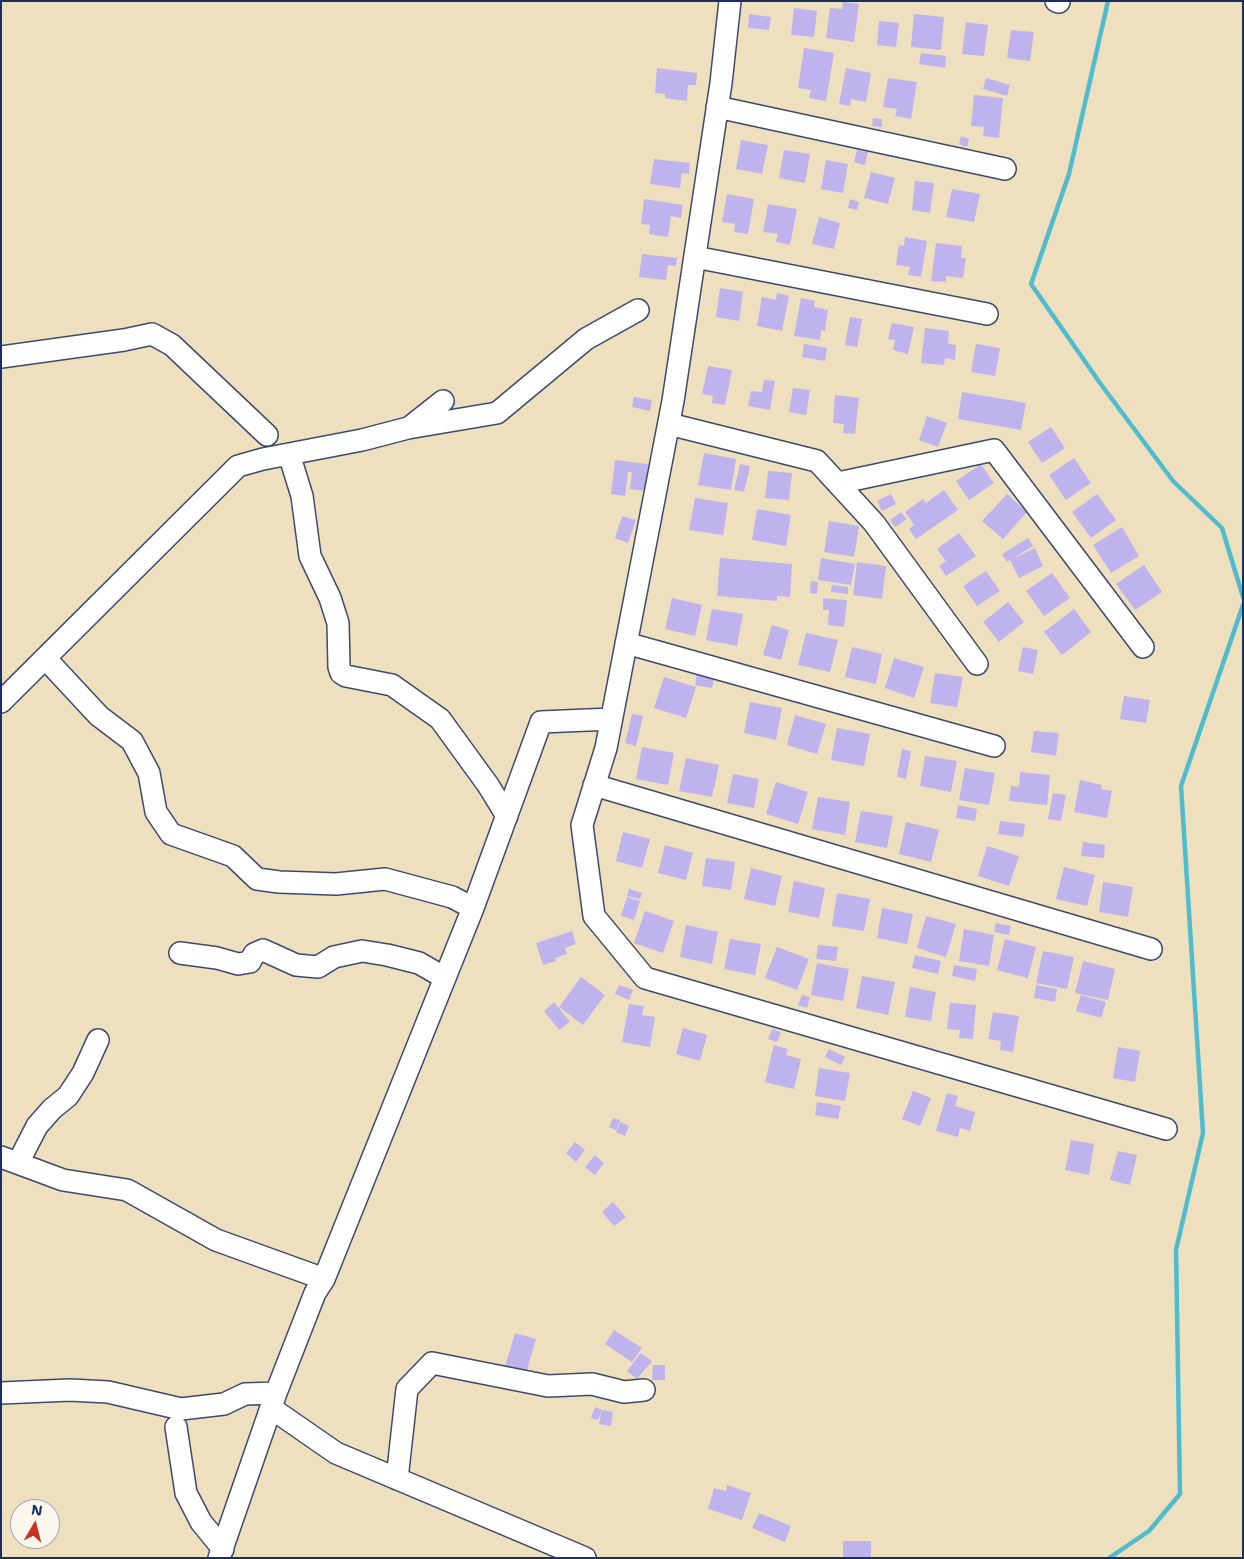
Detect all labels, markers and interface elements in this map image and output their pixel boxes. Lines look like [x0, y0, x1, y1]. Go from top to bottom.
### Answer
north arrow [10, 1499, 60, 1549]
text: N [30, 1500, 44, 1520]

